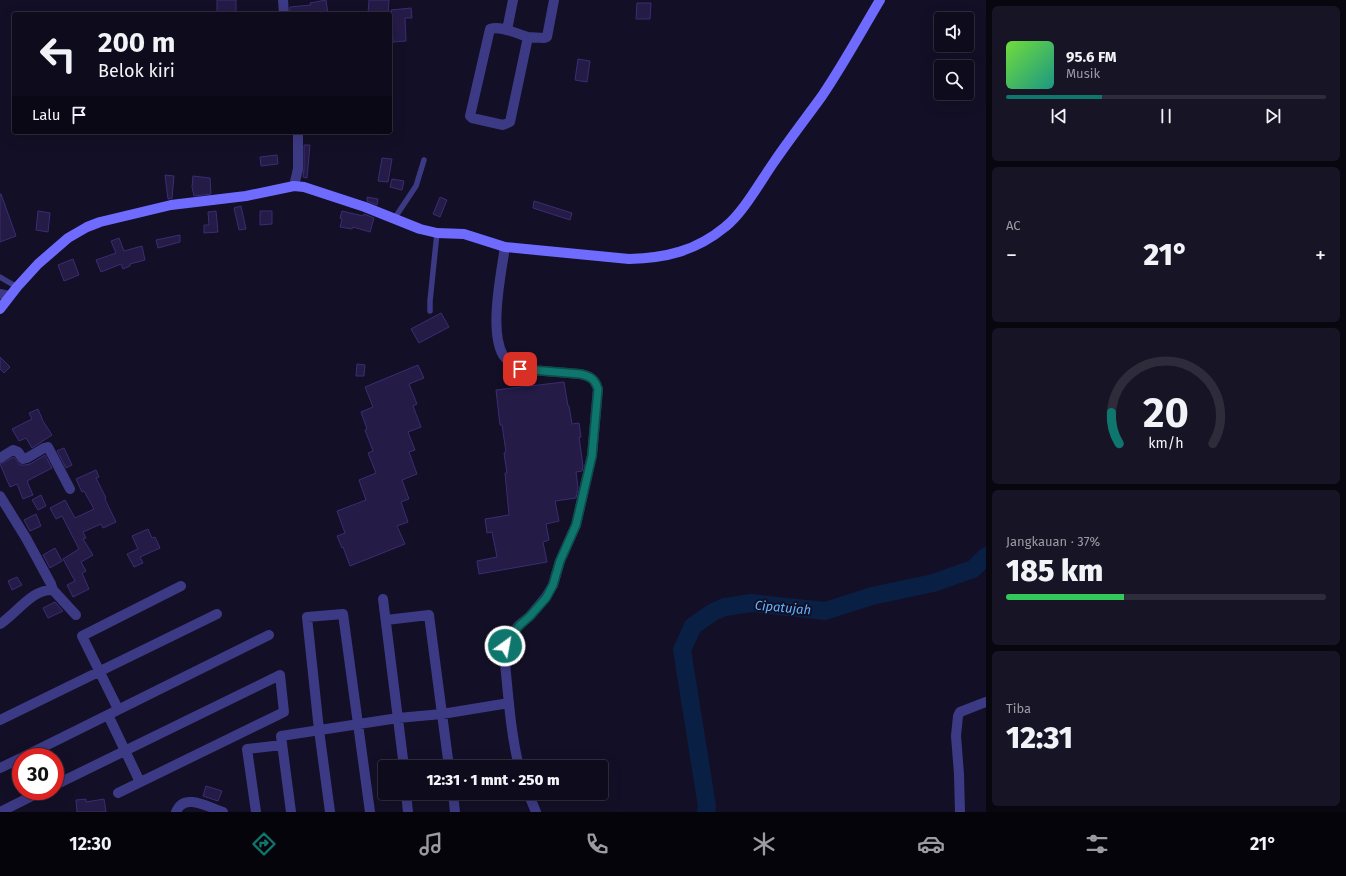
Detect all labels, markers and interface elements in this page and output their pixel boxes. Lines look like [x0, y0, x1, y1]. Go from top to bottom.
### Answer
map controls [934, 12, 974, 100]
button: sound [934, 12, 974, 52]
text: 200 m [98, 26, 176, 59]
icon: left [32, 28, 84, 80]
text: 95.6 FM [1066, 48, 1117, 66]
text: Belok kiri [98, 60, 175, 82]
button: search [934, 60, 974, 100]
text: Musik [1066, 66, 1100, 81]
icon: arrive [68, 104, 90, 126]
icon: previous [1048, 105, 1070, 127]
icon: pause [1155, 105, 1177, 127]
icon: next [1262, 105, 1284, 127]
text: Lalu [32, 106, 60, 124]
text: AC [1006, 218, 1021, 233]
text: 21° [1144, 237, 1188, 273]
text: − [1006, 242, 1017, 269]
text: + [1315, 242, 1326, 269]
pin [503, 352, 537, 386]
icon: arrive [509, 358, 531, 380]
text: 20 [1143, 388, 1189, 438]
text: km/h [1148, 435, 1184, 452]
text: Jangkauan · 37% [1006, 534, 1100, 549]
text: 185 km [1006, 553, 1103, 589]
water label: Cipatujah [754, 598, 812, 617]
position arrow [484, 625, 526, 667]
text: Tiba [1006, 701, 1031, 716]
text: 12:31 [1006, 720, 1073, 756]
speed limit sign: 30 [12, 748, 64, 800]
text: 12:31 · 1 mnt · 250 m [427, 771, 560, 789]
icon: directions [250, 830, 278, 858]
icon: music [417, 830, 445, 858]
icon: phone [583, 830, 611, 858]
icon: climate [750, 830, 778, 858]
icon: car [917, 830, 945, 858]
icon: filters [1083, 830, 1111, 858]
text: 12:30 [69, 833, 111, 855]
text: 21° [1250, 833, 1277, 855]

